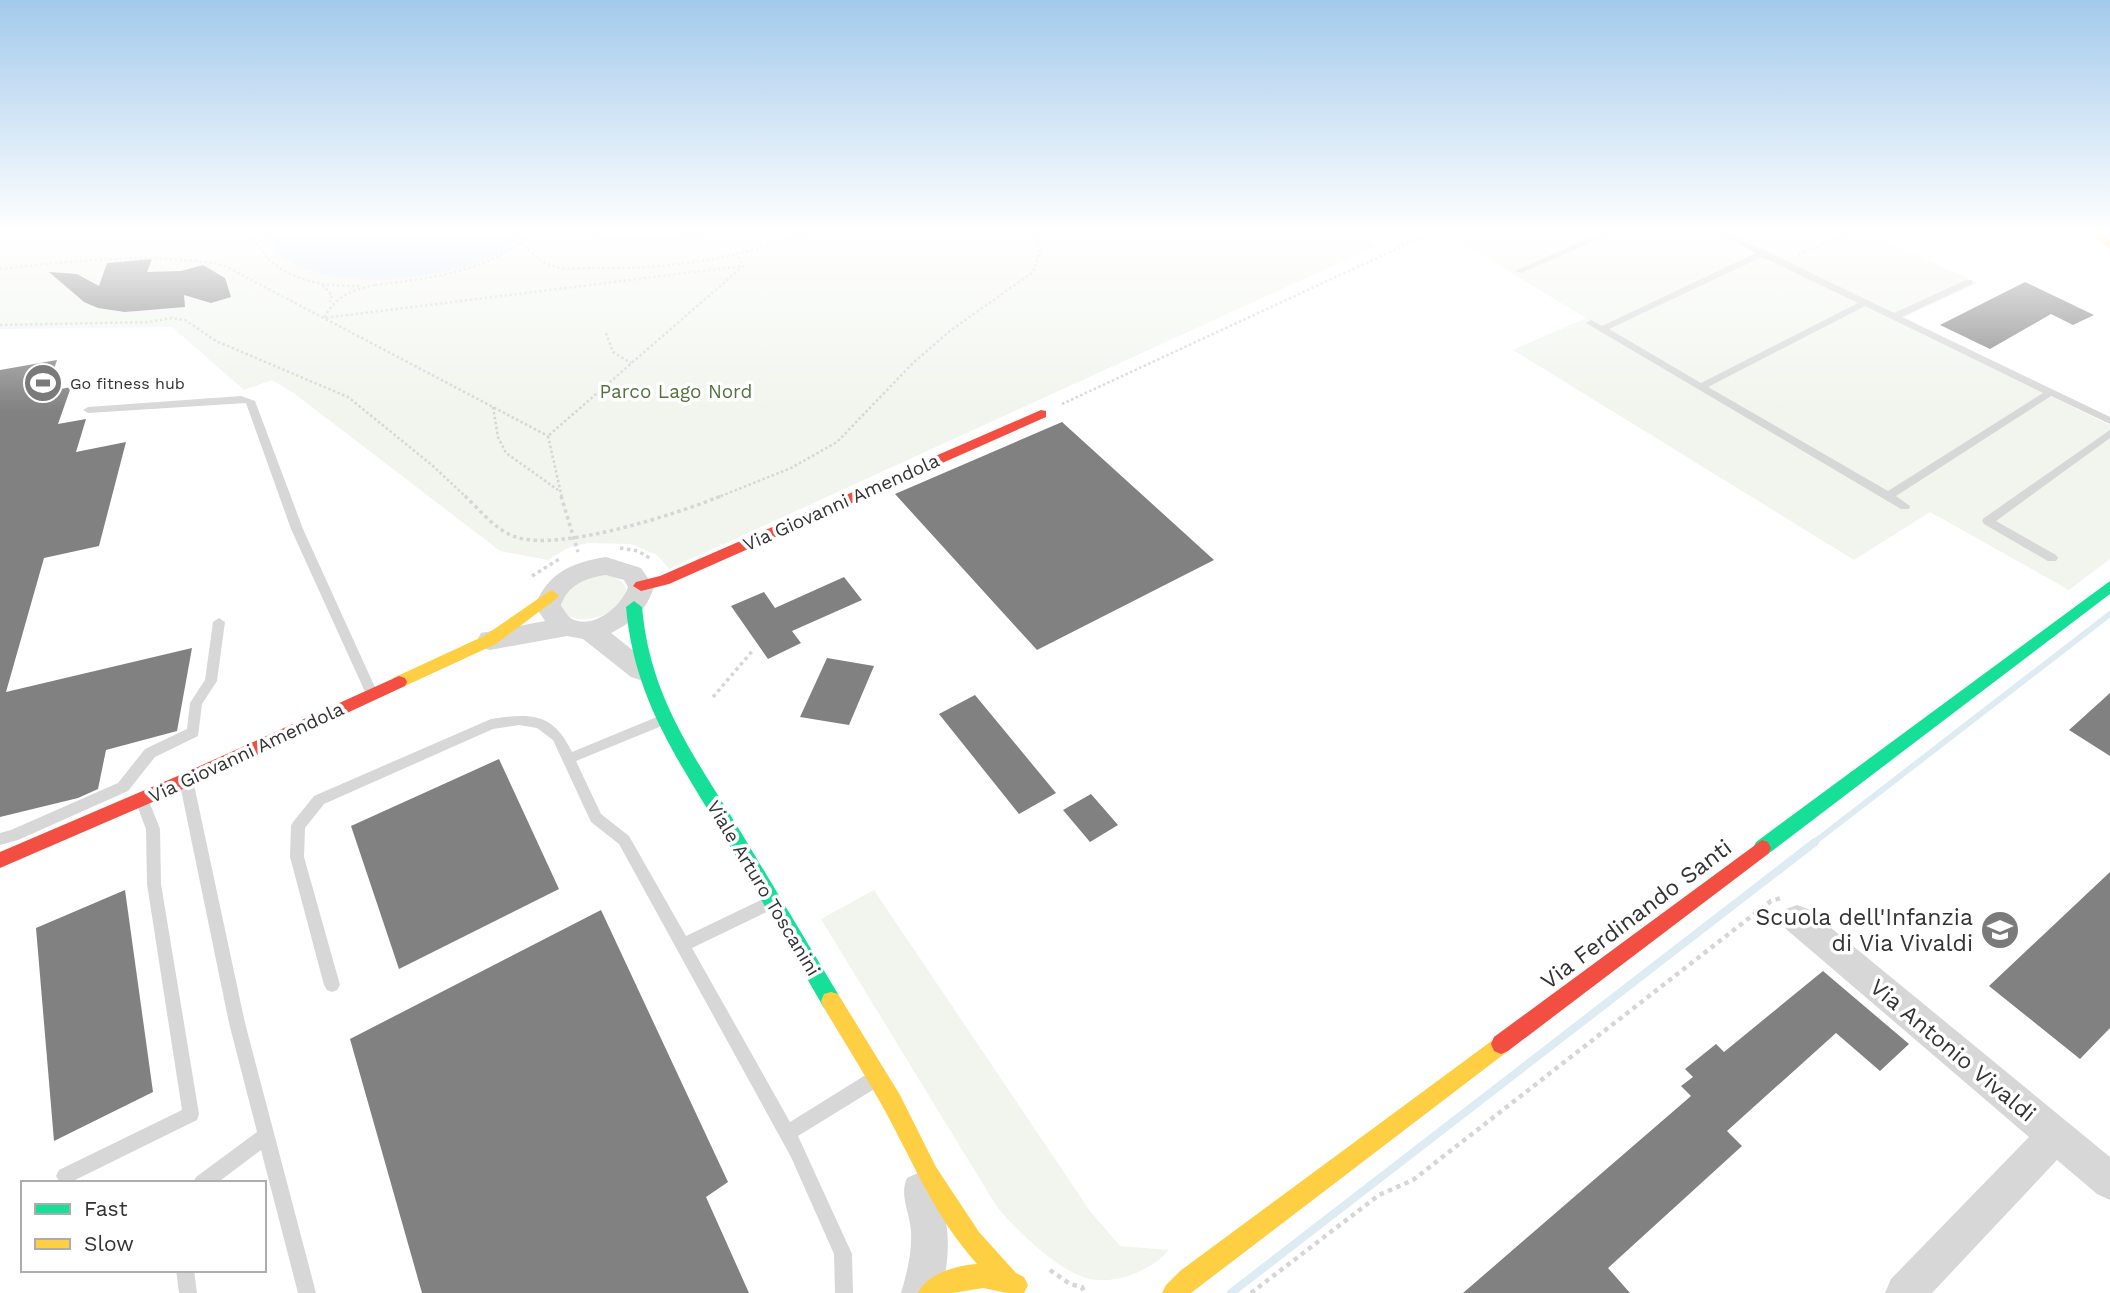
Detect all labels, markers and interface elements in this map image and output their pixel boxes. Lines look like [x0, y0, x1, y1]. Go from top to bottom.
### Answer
sports icon: Go fitness hub [22, 362, 64, 404]
place label: Go fitness hub [70, 374, 185, 393]
park label: Parco Lago Nord [600, 380, 752, 403]
street label: Via Giovanni Amendola [740, 449, 943, 556]
street label: Via Giovanni Amendola [145, 697, 347, 808]
street label: Viale Arturo Toscanini [702, 796, 825, 980]
street label: Via Ferdinando Santi [1536, 834, 1737, 995]
place label: Scuola dell'Infanzia di Via Vivaldi [1756, 904, 1973, 957]
school or university icon: Scuola dell'Infanzia di Via Vivaldi [1979, 909, 2021, 951]
street label: Via Antonio Vivaldi [1864, 973, 2041, 1127]
legend [21, 1181, 266, 1272]
text: Fast [84, 1196, 128, 1221]
text: Slow [84, 1231, 134, 1256]

